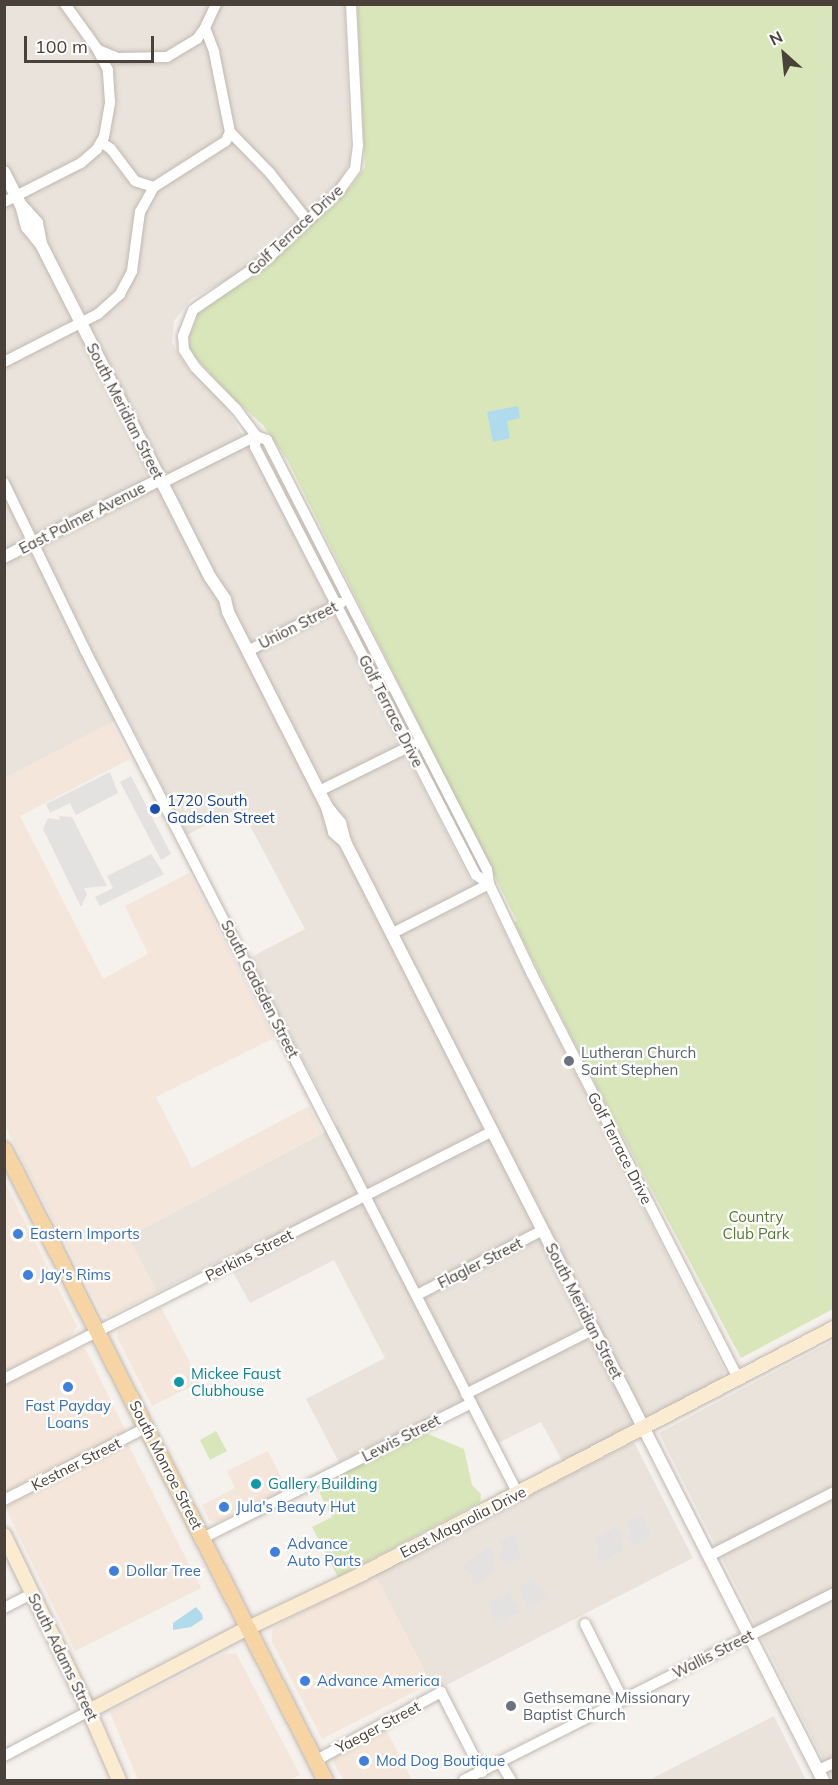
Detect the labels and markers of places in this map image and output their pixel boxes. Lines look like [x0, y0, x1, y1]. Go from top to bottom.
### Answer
place label: 1720 South Gadsden Street [167, 791, 275, 826]
marker: 1720 South Gadsden Street [148, 802, 162, 816]
place label: Lutheran Church Saint Stephen [581, 1043, 696, 1078]
marker: Lutheran Church Saint Stephen [562, 1054, 576, 1068]
place label: Eastern Imports [30, 1225, 140, 1243]
marker: Eastern Imports [11, 1227, 25, 1241]
place label: Jay's Rims [40, 1266, 111, 1284]
marker: Jay's Rims [21, 1268, 35, 1282]
place label: Mickee Faust Clubhouse [191, 1364, 281, 1399]
marker: Mickee Faust Clubhouse [172, 1375, 186, 1389]
marker: Fast Payday Loans [61, 1380, 75, 1394]
place label: Fast Payday Loans [25, 1396, 111, 1431]
place label: Gallery Building [268, 1475, 377, 1493]
marker: Gallery Building [249, 1477, 263, 1491]
place label: Jula's Beauty Hut [236, 1498, 355, 1516]
marker: Jula's Beauty Hut [217, 1500, 231, 1514]
place label: Advance Auto Parts [287, 1534, 361, 1569]
marker: Advance Auto Parts [268, 1545, 282, 1559]
place label: Dollar Tree [126, 1562, 201, 1580]
marker: Dollar Tree [107, 1564, 121, 1578]
place label: Advance America [317, 1672, 440, 1690]
marker: Advance America [298, 1674, 312, 1688]
place label: Gethsemane Missionary Baptist Church [523, 1688, 690, 1723]
marker: Gethsemane Missionary Baptist Church [504, 1699, 518, 1713]
place label: Mod Dog Boutique [376, 1752, 505, 1770]
marker: Mod Dog Boutique [357, 1754, 371, 1768]

